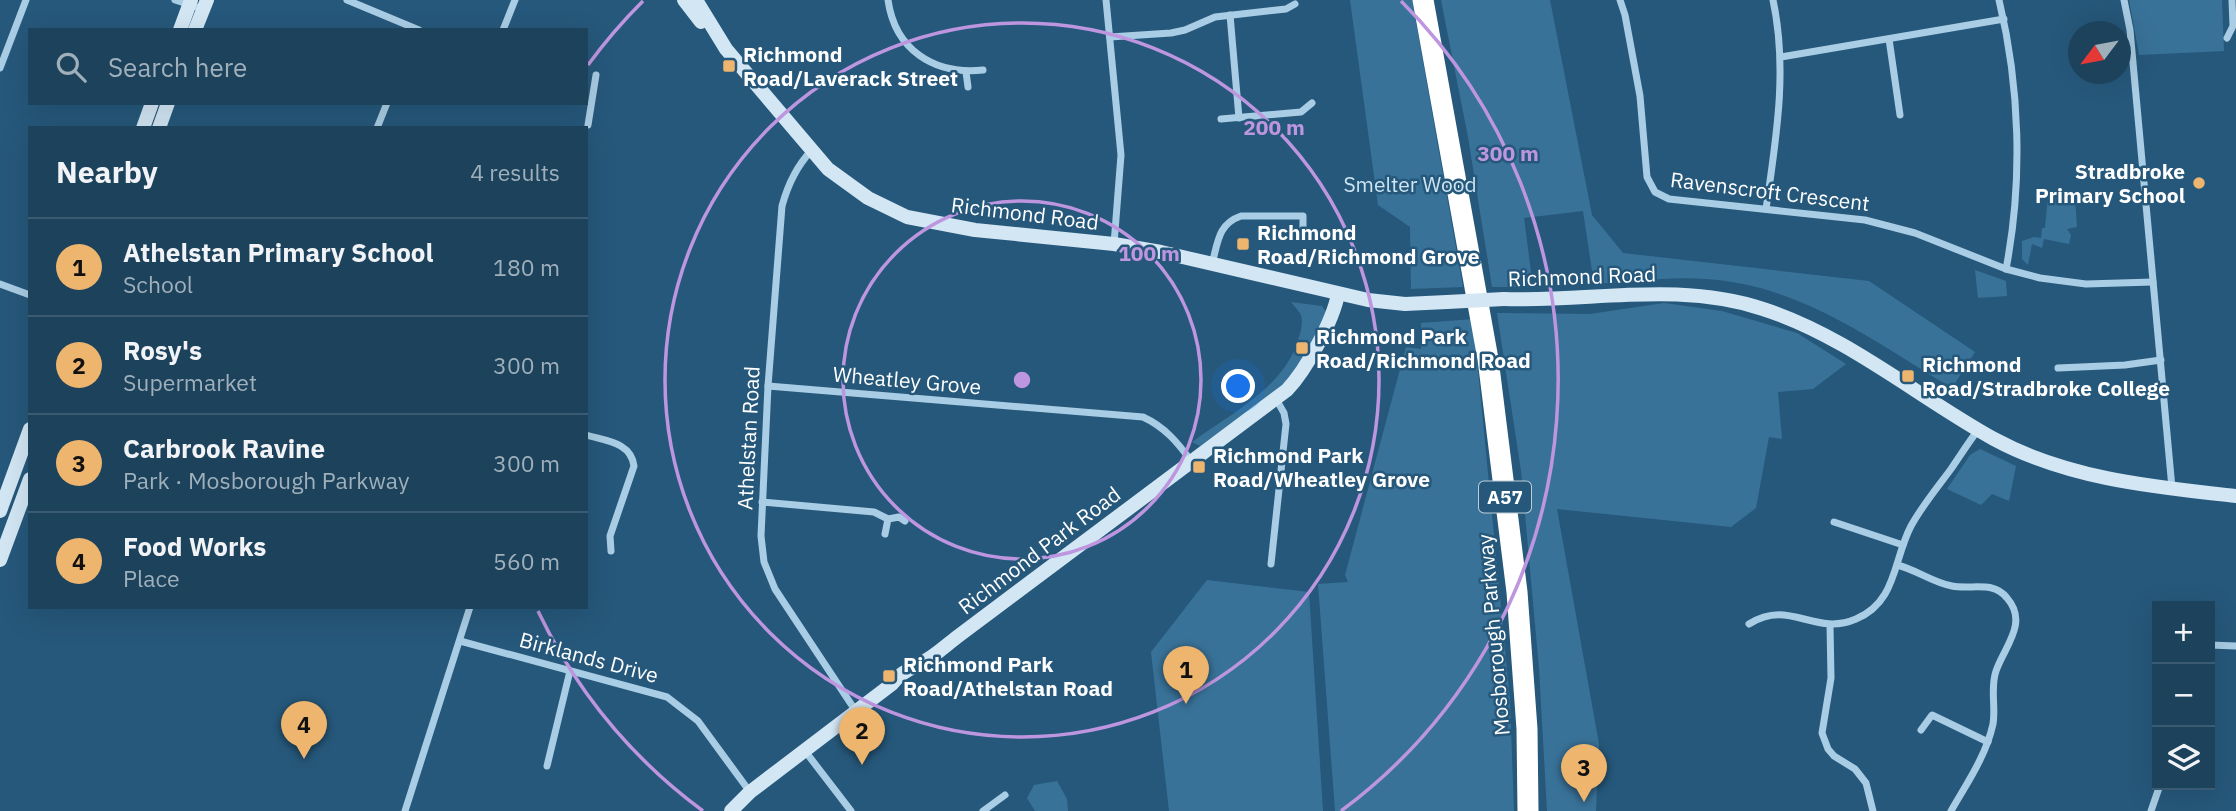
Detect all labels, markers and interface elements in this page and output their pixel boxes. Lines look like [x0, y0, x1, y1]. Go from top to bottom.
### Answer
north arrow [2068, 21, 2131, 84]
search box [28, 28, 588, 105]
place label: Richmond Road/Laverack Street [743, 40, 958, 92]
icon: search [52, 48, 90, 86]
text: Search here [108, 50, 247, 84]
marker: Richmond Road/Laverack Street [721, 58, 737, 74]
text: 200 m [1243, 113, 1305, 141]
text: 300 m [1477, 139, 1539, 167]
text: Nearby [56, 152, 158, 191]
text: 4 results [470, 157, 560, 187]
place label: Stradbroke Primary School [2035, 157, 2185, 209]
street label: Ravenscroft Crescent [1669, 165, 1871, 217]
park label: Smelter Wood [1343, 170, 1477, 198]
marker: Stradbroke Primary School [2191, 175, 2207, 191]
street label: Richmond Road [950, 190, 1100, 236]
place label: Richmond Road/Richmond Grove [1257, 218, 1480, 270]
text: Athelstan Primary School [123, 235, 433, 269]
marker: Richmond Road/Richmond Grove [1235, 236, 1251, 252]
text: 100 m [1118, 239, 1180, 267]
text: 1 [72, 252, 86, 282]
text: 180 m [493, 252, 560, 282]
street label: Richmond Road [1507, 259, 1657, 293]
text: School [123, 269, 193, 299]
place label: Richmond Park Road/Richmond Road [1316, 322, 1531, 374]
text: Rosy's [123, 333, 202, 367]
marker: Richmond Park Road/Richmond Road [1294, 340, 1310, 356]
text: 2 [72, 350, 86, 380]
text: 300 m [493, 350, 560, 380]
place label: Richmond Road/Stradbroke College [1922, 350, 2170, 402]
street label: Wheatley Grove [832, 360, 982, 400]
street label: Athelstan Road [730, 365, 766, 511]
text: Supermarket [123, 367, 257, 397]
centre of rings [1010, 368, 1034, 392]
marker: Richmond Road/Stradbroke College [1900, 368, 1916, 384]
your location [1221, 369, 1255, 403]
text: Carbrook Ravine [123, 431, 325, 465]
place label: Richmond Park Road/Wheatley Grove [1213, 441, 1430, 493]
text: 3 [72, 448, 86, 478]
text: 300 m [493, 448, 560, 478]
marker: Richmond Park Road/Wheatley Grove [1191, 459, 1207, 475]
text: Park · Mosborough Parkway [123, 465, 409, 495]
street label: Richmond Park Road [952, 480, 1126, 620]
road number: A57 [1479, 482, 1531, 512]
text: Food Works [123, 529, 266, 563]
street label: Mosborough Parkway [1470, 533, 1516, 737]
text: 4 [72, 546, 86, 576]
text: 560 m [493, 546, 560, 576]
text: Place [123, 563, 180, 593]
map controls [2152, 601, 2215, 790]
button: + [2152, 601, 2215, 664]
street label: Birklands Drive [516, 625, 662, 689]
pin: 1 [1163, 646, 1209, 704]
place label: Richmond Park Road/Athelstan Road [903, 650, 1113, 702]
button: − [2152, 664, 2215, 727]
marker: Richmond Park Road/Athelstan Road [881, 668, 897, 684]
pin: 4 [281, 701, 327, 759]
pin: 2 [839, 707, 885, 765]
button: layers [2152, 727, 2215, 790]
pin: 3 [1561, 744, 1607, 802]

